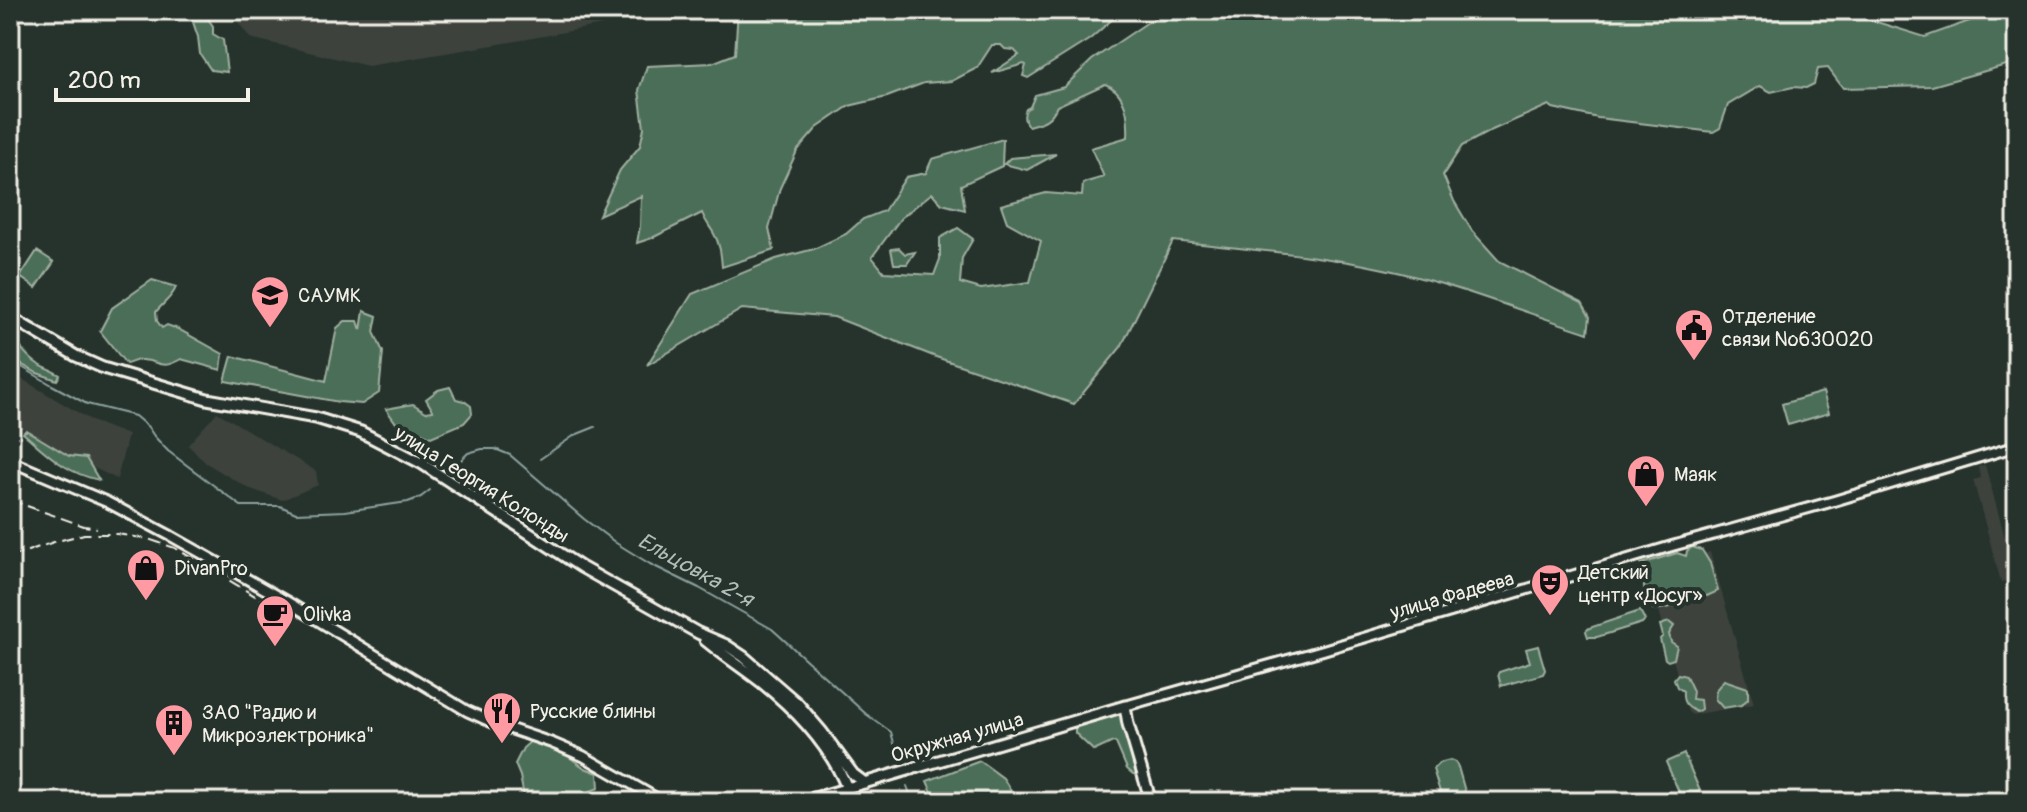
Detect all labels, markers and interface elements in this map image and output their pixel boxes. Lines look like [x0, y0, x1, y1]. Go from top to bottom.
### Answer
scale bar [56, 52, 248, 102]
text: 200 m [68, 66, 141, 95]
school or university icon: САУМК [249, 274, 291, 329]
place label: САУМК [298, 283, 361, 308]
place label: Отделение связи №630020 [1722, 304, 1874, 352]
public building icon: Отделение связи №630020 [1673, 307, 1715, 362]
street label: улица Георгия Колонды [389, 420, 574, 548]
shop icon: Маяк [1625, 453, 1667, 508]
place label: Маяк [1674, 462, 1717, 487]
water label: Ельцовка 2-я [633, 527, 761, 614]
shop icon: DivanPro [125, 547, 167, 602]
place label: DivanPro [174, 556, 248, 581]
place label: Детский центр «Досуг» [1577, 560, 1703, 608]
theatre icon: Детский центр «Досуг» [1529, 562, 1571, 617]
street label: улица Фадеева [1386, 566, 1517, 625]
cafe icon: Olivka [254, 593, 296, 648]
place label: Olivka [303, 602, 351, 627]
restaurant icon: Русские блины [481, 690, 523, 745]
place label: Русские блины [530, 699, 656, 724]
place label: ЗАО "Радио и Микроэлектроника" [202, 700, 374, 748]
building icon: ЗАО "Радио и Микроэлектроника" [153, 702, 195, 757]
street label: Окружная улица [888, 707, 1026, 768]

